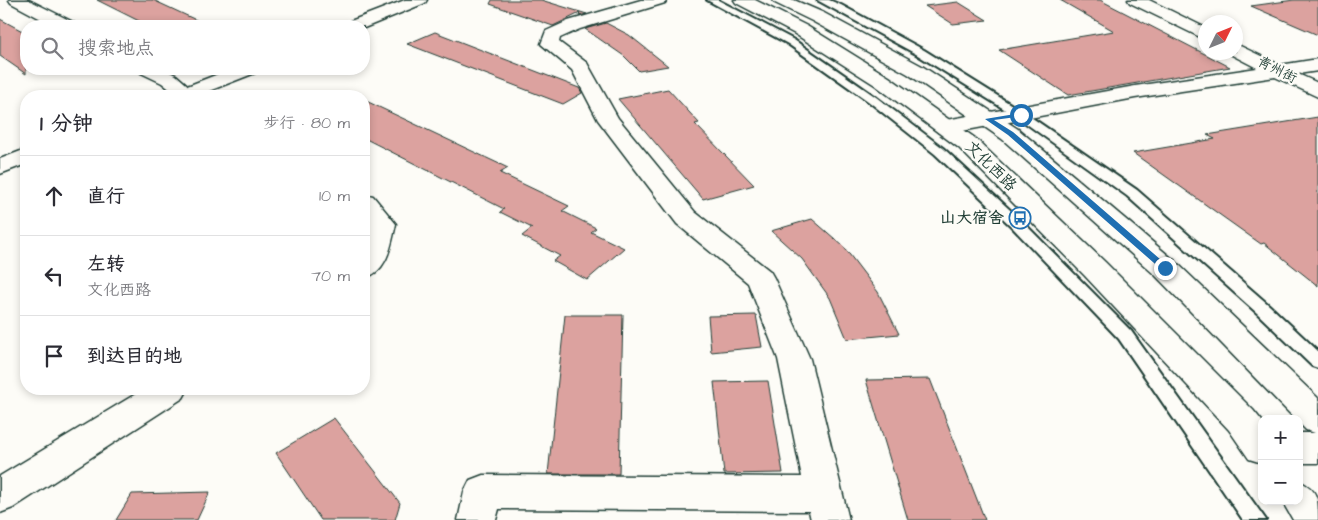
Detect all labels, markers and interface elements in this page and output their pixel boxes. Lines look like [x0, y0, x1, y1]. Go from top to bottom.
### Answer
north arrow [1198, 15, 1243, 60]
search box [20, 20, 370, 75]
icon: search [38, 34, 66, 62]
text: 搜索地点 [78, 35, 154, 62]
street label: 青州街 [1254, 52, 1300, 88]
route start [1010, 104, 1033, 127]
text: 1 分钟 [40, 109, 93, 138]
text: 步行 · 80 m [264, 112, 350, 134]
street label: 文化西路 [960, 136, 1022, 196]
icon: ahead [40, 182, 68, 210]
text: 直行 [87, 183, 125, 210]
text: 10 m [319, 185, 350, 207]
bus stop icon: 山大宿舍 [1008, 206, 1032, 230]
place label: 山大宿舍 [940, 207, 1004, 229]
text: 左转 [87, 251, 125, 278]
route end [1154, 257, 1177, 280]
icon: left [40, 262, 68, 290]
text: 70 m [311, 265, 350, 287]
text: 文化西路 [87, 279, 151, 301]
icon: arrive [40, 342, 68, 370]
text: 到达目的地 [87, 343, 182, 370]
map controls [1258, 415, 1303, 505]
button: + [1258, 415, 1303, 460]
button: − [1258, 460, 1303, 505]

